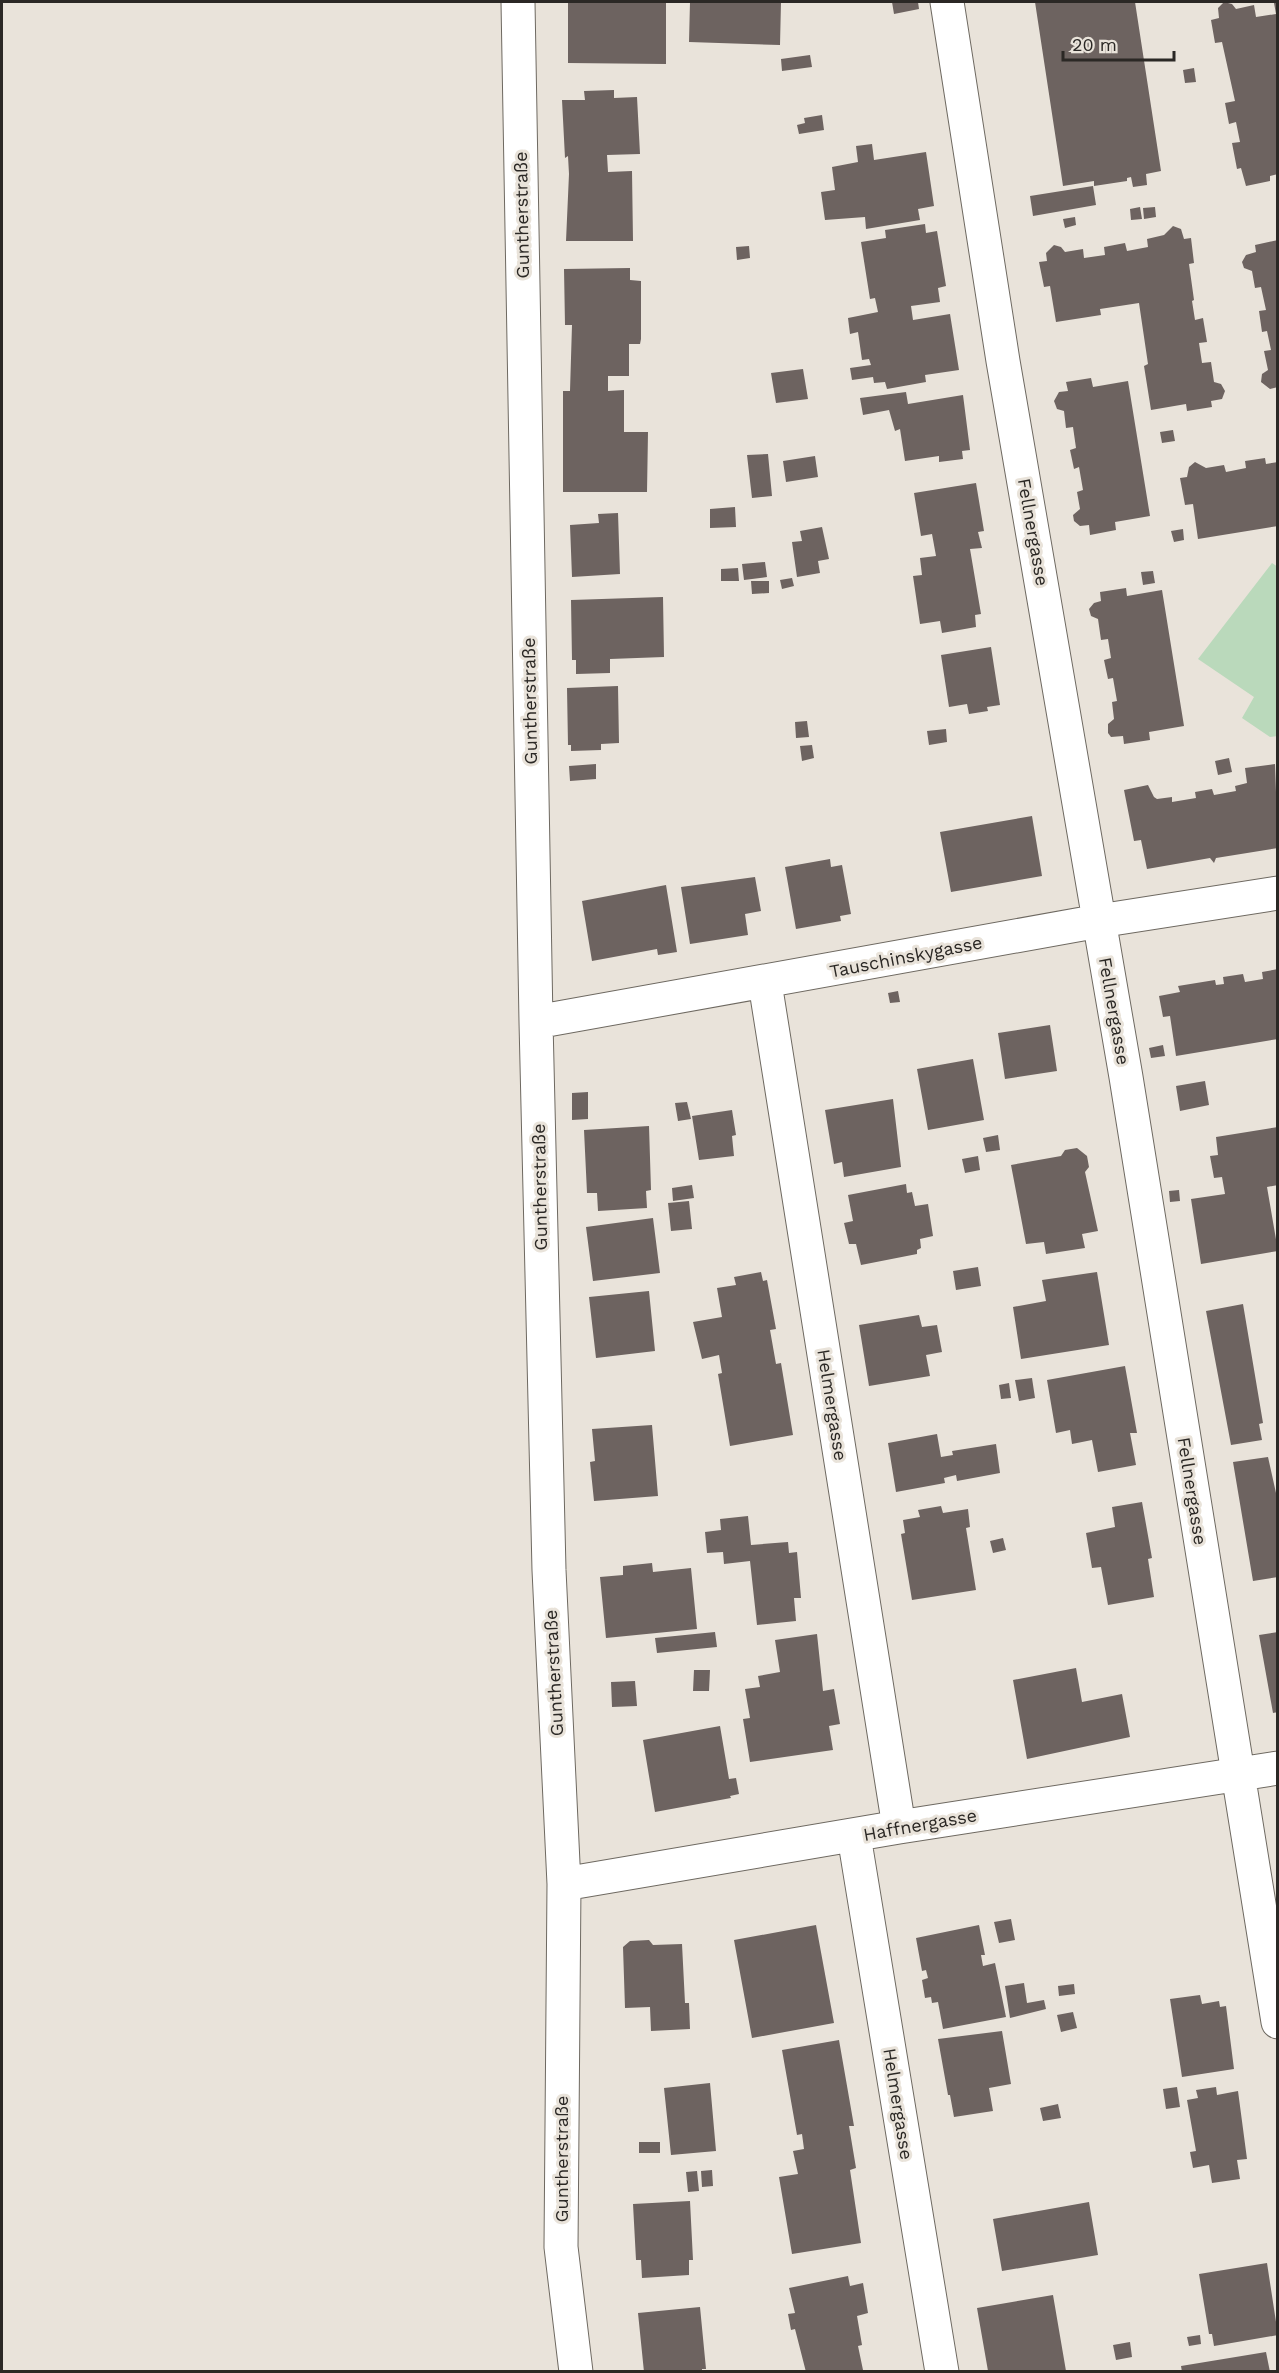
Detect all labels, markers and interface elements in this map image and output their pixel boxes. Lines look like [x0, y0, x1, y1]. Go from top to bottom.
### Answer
scale bar [1063, 24, 1174, 62]
text: 20 m [1072, 34, 1117, 55]
street label: Guntherstraße [510, 151, 533, 279]
street label: Fellnergasse [1014, 476, 1053, 587]
street label: Guntherstraße [518, 637, 541, 765]
street label: Tauschinskygasse [828, 931, 984, 982]
street label: Fellnergasse [1095, 955, 1134, 1066]
street label: Guntherstraße [528, 1123, 551, 1251]
street label: Helmergasse [813, 1348, 852, 1462]
street label: Fellnergasse [1174, 1435, 1211, 1546]
street label: Guntherstraße [540, 1609, 567, 1737]
street label: Haffnergasse [862, 1804, 978, 1845]
street label: Helmergasse [879, 2047, 918, 2161]
street label: Guntherstraße [551, 2096, 572, 2223]

